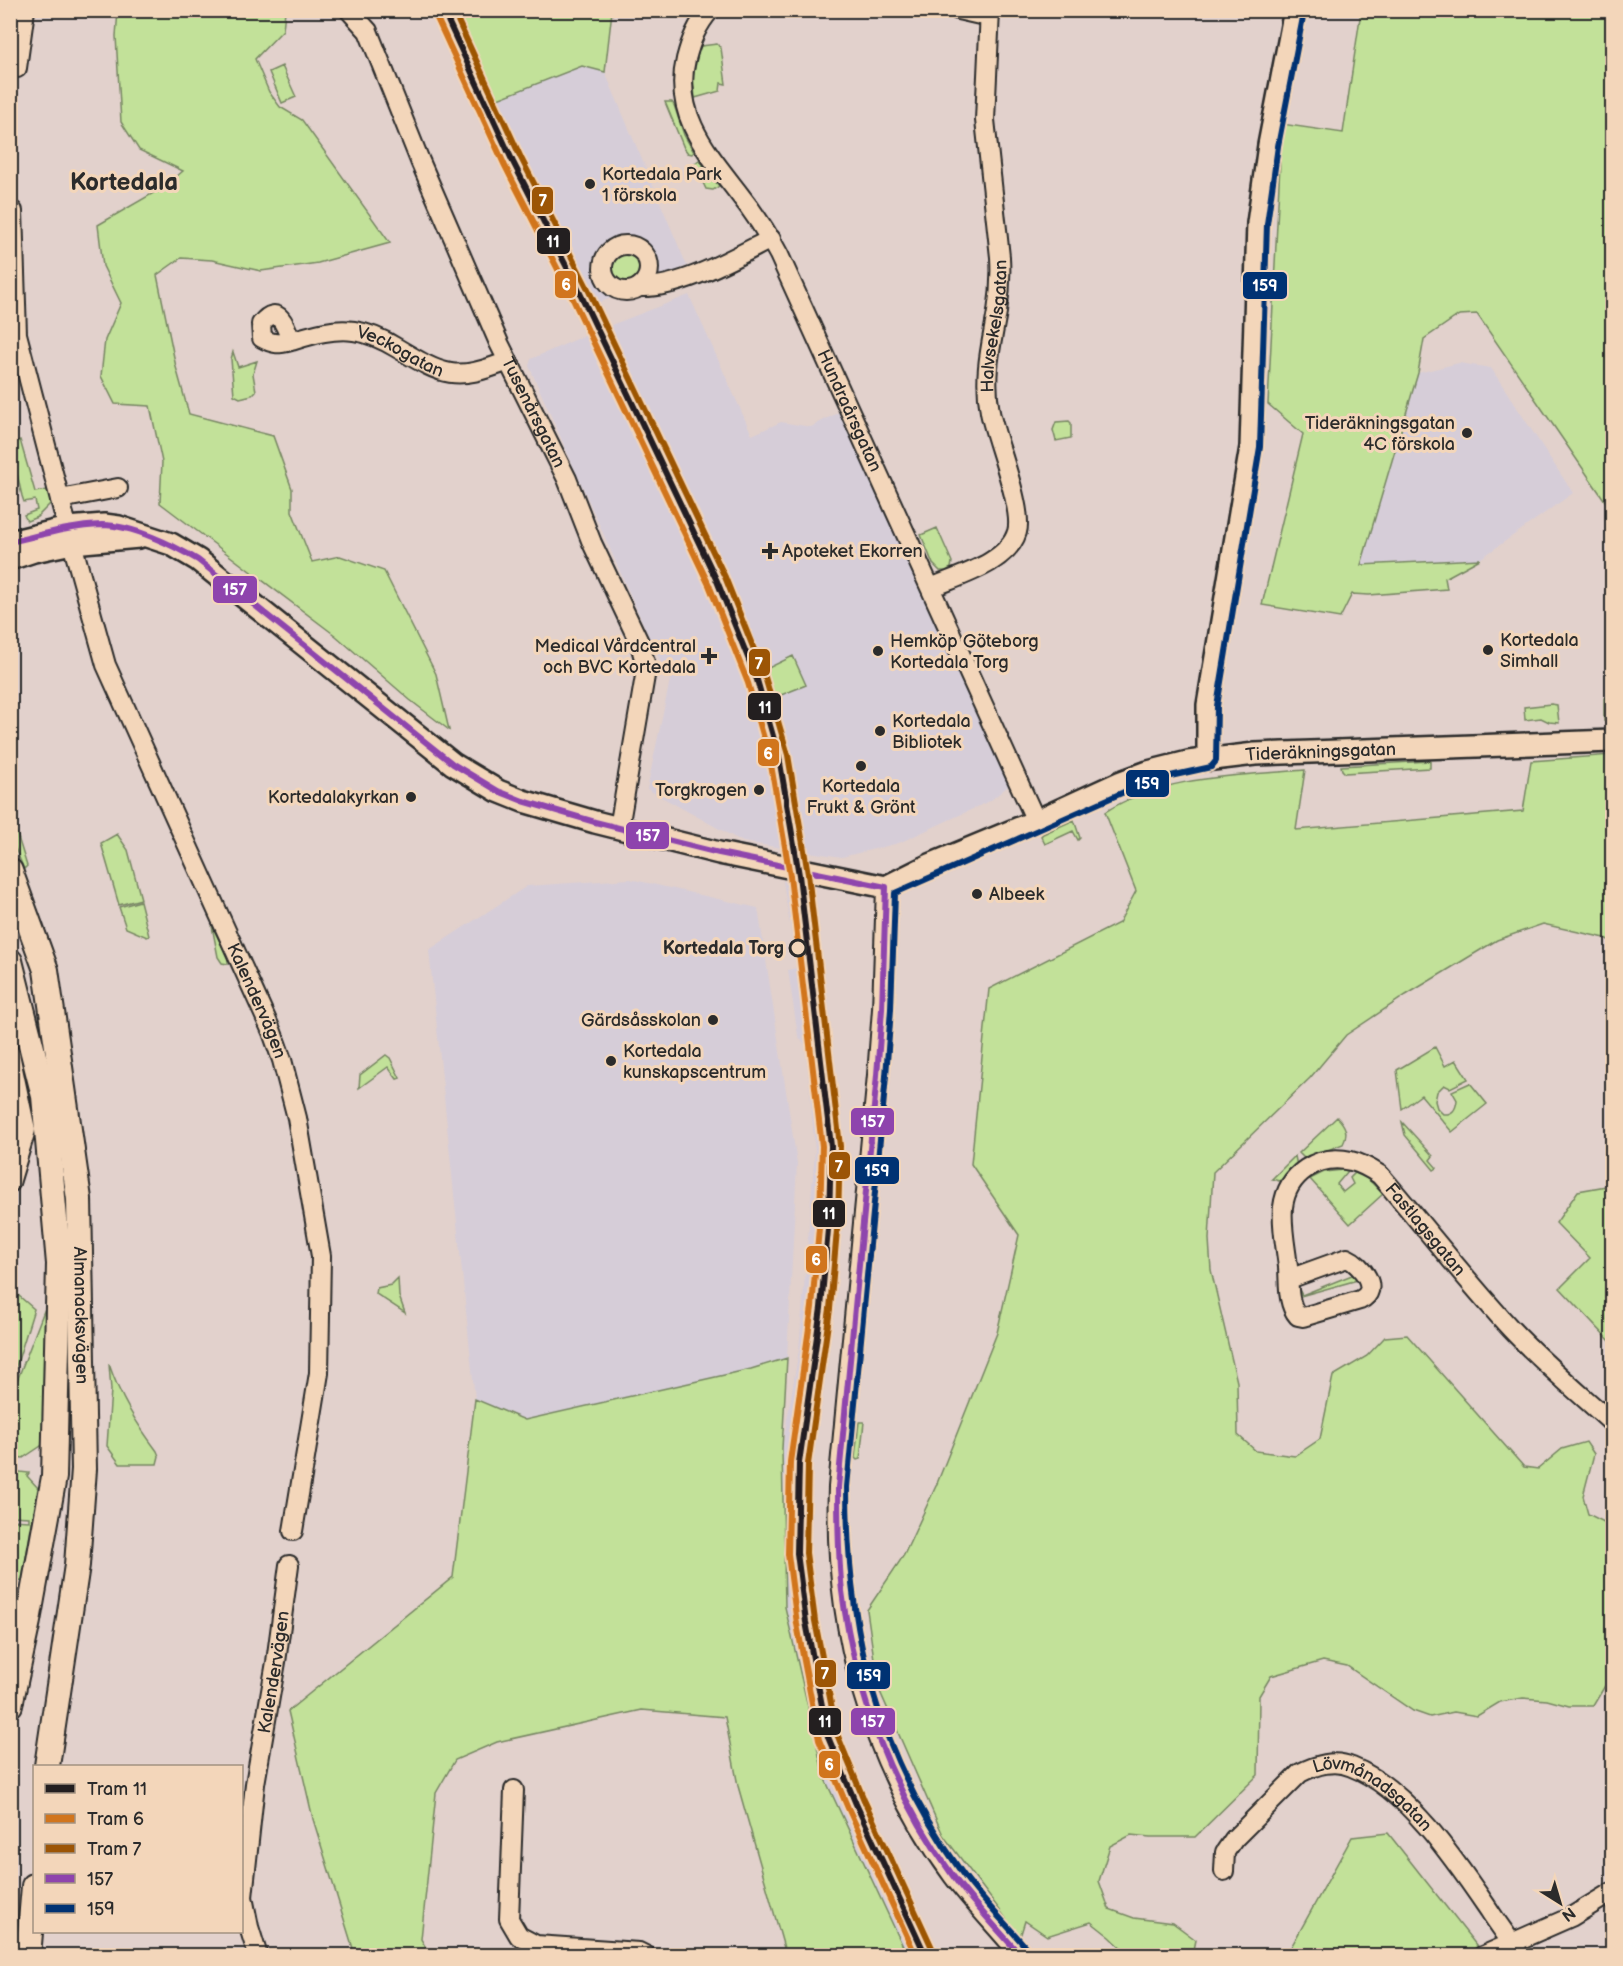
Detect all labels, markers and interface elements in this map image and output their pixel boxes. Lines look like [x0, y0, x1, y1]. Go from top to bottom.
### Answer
place label: Kortedala Park 1 förskola [602, 164, 722, 206]
district label: Kortedala [70, 168, 178, 197]
marker: Kortedala Park 1 förskola [583, 177, 597, 191]
line badge: 7 [531, 186, 554, 215]
text: 7 [539, 192, 548, 211]
line badge: 11 [536, 227, 571, 255]
text: 11 [546, 233, 560, 252]
street label: Halvsekelsgatan [977, 260, 1011, 393]
line badge: 6 [554, 270, 577, 299]
line badge: 159 [1242, 271, 1288, 300]
text: 6 [561, 276, 571, 295]
text: 159 [1252, 277, 1278, 296]
street label: Veckogatan [355, 321, 446, 381]
street label: Hundraårsgatan [813, 346, 886, 475]
street label: Tusenårsgatan [497, 353, 570, 471]
place label: Tideräkningsgatan 4C förskola [1305, 413, 1455, 455]
marker: Tideräkningsgatan 4C förskola [1460, 426, 1474, 440]
place label: Apoteket Ekorren [782, 541, 923, 562]
marker: Apoteket Ekorren [763, 544, 777, 558]
line badge: 157 [212, 575, 258, 604]
text: 157 [223, 581, 248, 600]
place label: Kortedala Simhall [1500, 630, 1579, 672]
place label: Hemköp Göteborg Kortedala Torg [890, 631, 1039, 673]
place label: Medical Vårdcentral och BVC Kortedala [535, 636, 696, 678]
marker: Kortedala Simhall [1481, 643, 1495, 657]
marker: Hemköp Göteborg Kortedala Torg [871, 644, 885, 658]
marker: Medical Vårdcentral och BVC Kortedala [700, 647, 718, 665]
line badge: 7 [748, 648, 771, 677]
text: 7 [755, 655, 764, 674]
line badge: 11 [747, 692, 782, 721]
text: 11 [758, 699, 772, 718]
place label: Kortedala Bibliotek [892, 711, 971, 753]
marker: Kortedala Bibliotek [873, 724, 887, 738]
line badge: 6 [757, 738, 780, 767]
street label: Tideräkningsgatan [1244, 738, 1396, 766]
text: 6 [763, 745, 773, 764]
marker: Kortedala Frukt & Grönt [854, 759, 868, 773]
line badge: 159 [1125, 769, 1170, 798]
text: 159 [1134, 775, 1160, 794]
place label: Kortedala Frukt & Grönt [806, 776, 916, 818]
place label: Torgkrogen [655, 780, 747, 801]
marker: Torgkrogen [752, 783, 766, 797]
place label: Kortedalakyrkan [268, 787, 399, 808]
marker: Kortedalakyrkan [404, 790, 418, 804]
line badge: 157 [625, 821, 670, 850]
text: 157 [636, 827, 661, 846]
place label: Albeek [989, 884, 1044, 905]
marker: Albeek [970, 887, 984, 901]
place label: Kortedala Torg [663, 938, 784, 959]
marker: Kortedala Torg [789, 939, 807, 957]
street label: Kalendervägen [223, 940, 291, 1061]
place label: Gärdsåsskolan [581, 1010, 701, 1031]
marker: Gärdsåsskolan [706, 1013, 720, 1027]
place label: Kortedala kunskapscentrum [623, 1041, 766, 1083]
marker: Kortedala kunskapscentrum [604, 1054, 618, 1068]
line badge: 157 [850, 1107, 895, 1136]
text: 157 [861, 1113, 886, 1132]
line badge: 7 [828, 1151, 851, 1180]
line badge: 159 [854, 1156, 900, 1185]
text: 7 [835, 1158, 844, 1177]
text: 159 [864, 1162, 890, 1181]
street label: Fastlagsgatan [1381, 1179, 1470, 1280]
line badge: 11 [812, 1199, 846, 1228]
text: 11 [822, 1205, 836, 1224]
line badge: 6 [805, 1245, 828, 1274]
street label: Almanacksvägen [69, 1246, 93, 1384]
text: 6 [811, 1251, 821, 1270]
street label: Kalendervägen [253, 1610, 293, 1735]
line badge: 7 [814, 1659, 837, 1688]
line badge: 159 [846, 1661, 891, 1690]
text: 7 [821, 1665, 830, 1684]
text: 159 [856, 1667, 882, 1686]
line badge: 11 [808, 1707, 842, 1736]
line badge: 157 [850, 1707, 896, 1736]
text: 11 [818, 1713, 832, 1732]
text: 157 [861, 1713, 886, 1732]
line badge: 6 [818, 1750, 841, 1779]
street label: Lövmånadsgatan [1310, 1753, 1437, 1835]
text: 6 [824, 1756, 834, 1775]
legend [33, 1765, 243, 1933]
text: Tram 11 [87, 1779, 147, 1800]
text: Tram 6 [87, 1809, 144, 1830]
text: Tram 7 [87, 1839, 142, 1860]
text: 157 [87, 1869, 113, 1890]
north arrow [1530, 1873, 1590, 1933]
text: 159 [87, 1899, 115, 1920]
text: N [1558, 1903, 1579, 1925]

